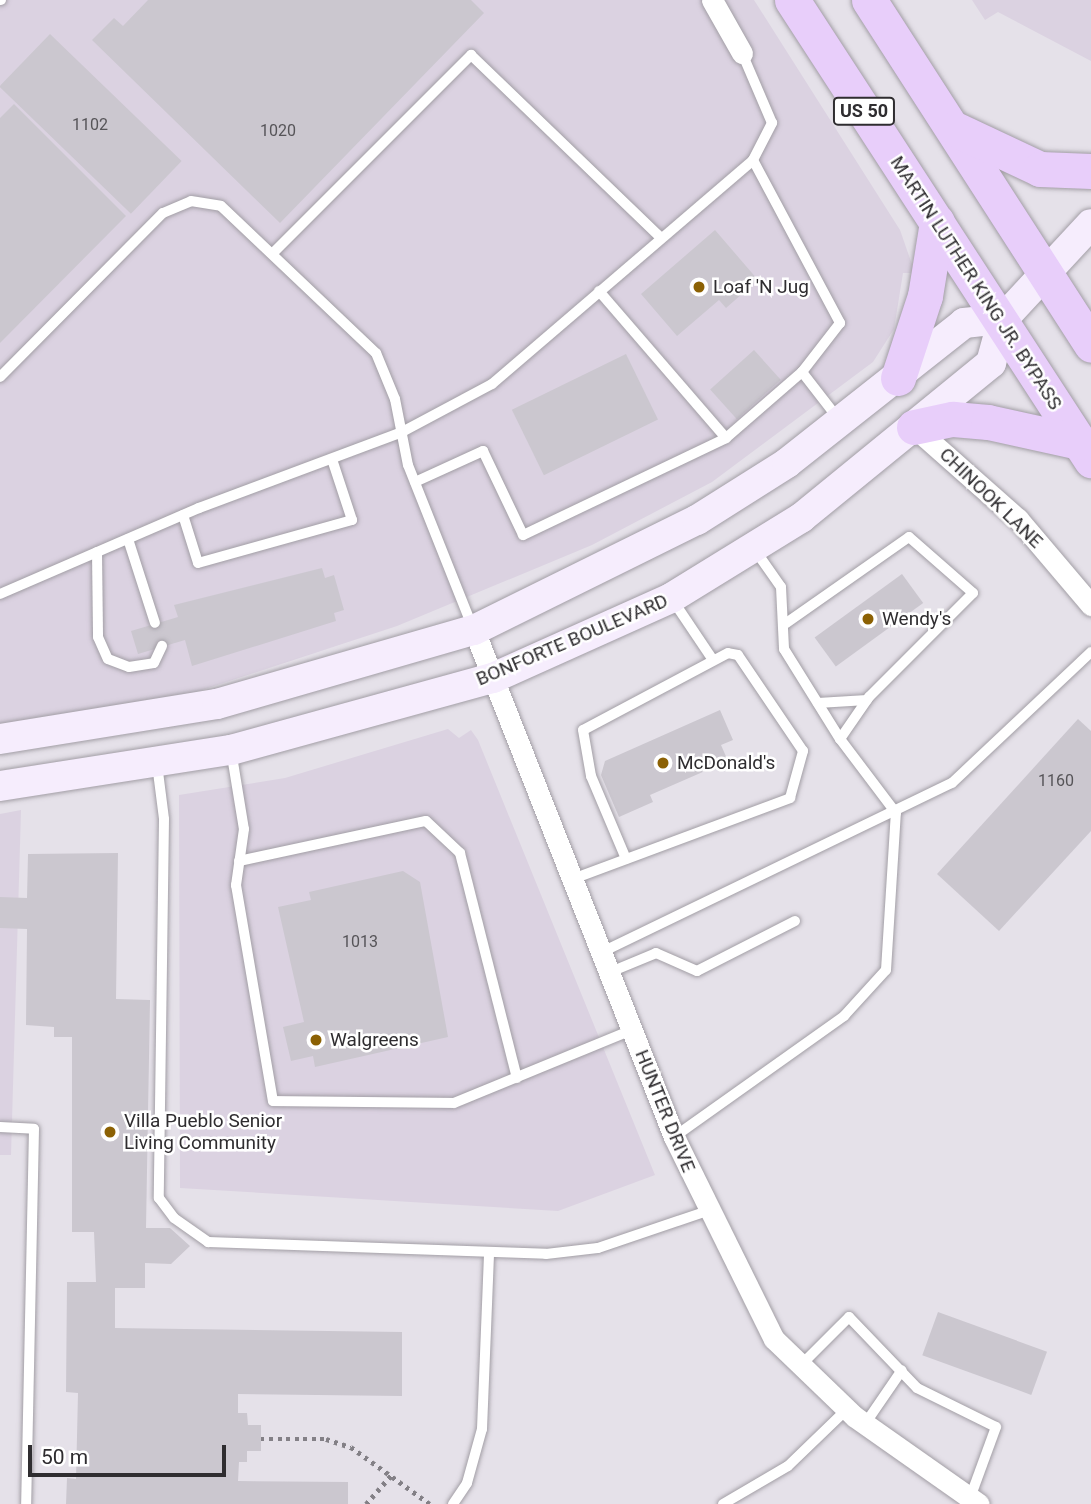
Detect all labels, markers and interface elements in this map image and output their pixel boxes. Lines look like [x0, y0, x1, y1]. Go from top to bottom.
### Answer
road number: US 50 [832, 96, 896, 126]
house number: 1102 [72, 115, 108, 135]
house number: 1020 [260, 121, 296, 141]
street label: MARTIN LUTHER KING JR. BYPASS [885, 152, 1067, 414]
place label: Loaf 'N Jug [713, 276, 809, 298]
marker: Loaf 'N Jug [691, 279, 707, 295]
street label: CHINOOK LANE [935, 443, 1047, 553]
street label: BONFORTE BOULEVARD [473, 589, 671, 691]
place label: Wendy's [882, 608, 951, 630]
marker: Wendy's [860, 611, 876, 627]
place label: McDonald's [677, 752, 775, 774]
marker: McDonald's [655, 755, 671, 771]
house number: 1160 [1038, 771, 1074, 791]
house number: 1013 [342, 932, 378, 952]
place label: Walgreens [330, 1029, 419, 1051]
marker: Walgreens [308, 1032, 324, 1048]
street label: HUNTER DRIVE [630, 1046, 700, 1176]
place label: Villa Pueblo Senior Living Community [124, 1110, 282, 1154]
marker: Villa Pueblo Senior Living Community [102, 1124, 118, 1140]
scale bar [32, 1430, 229, 1474]
text: 50 m [41, 1445, 88, 1469]

